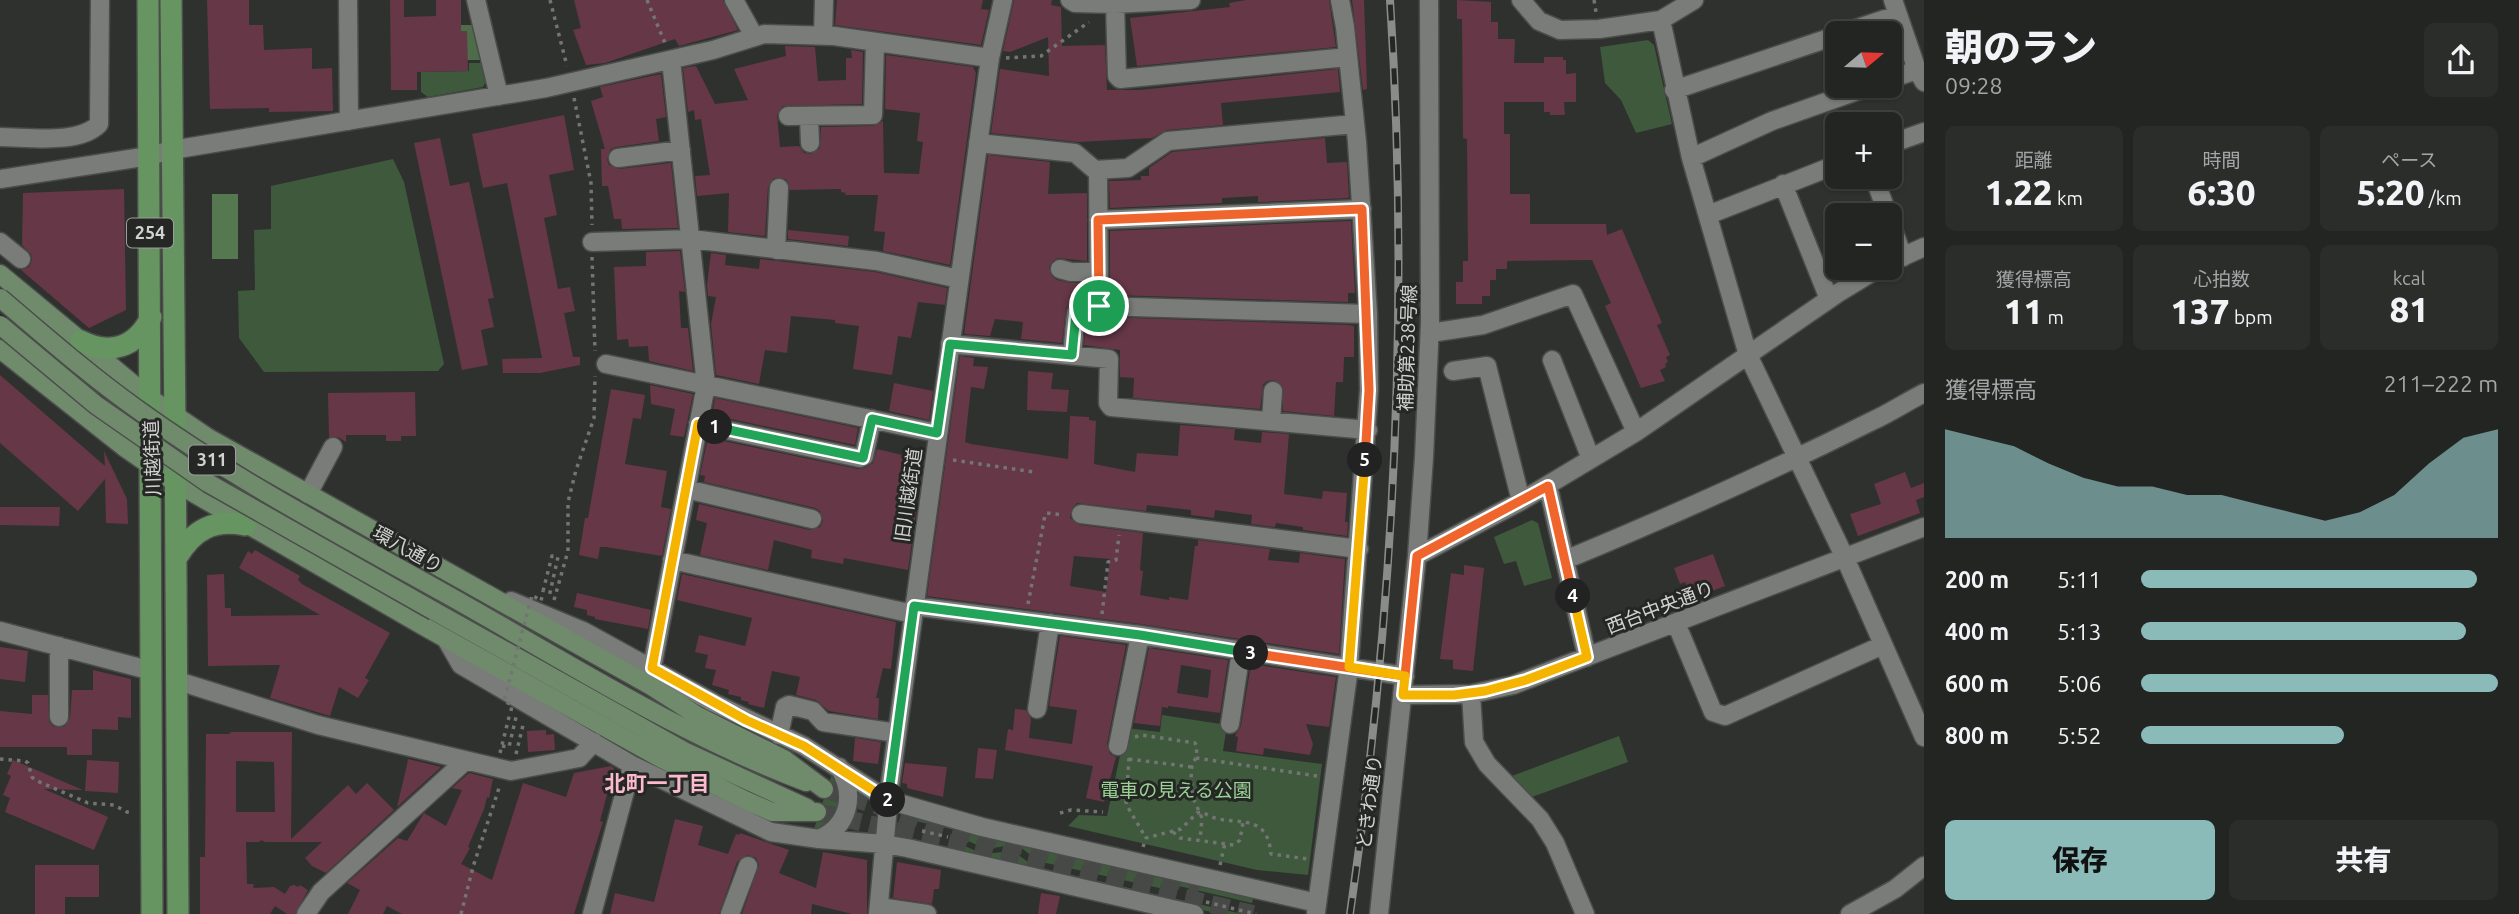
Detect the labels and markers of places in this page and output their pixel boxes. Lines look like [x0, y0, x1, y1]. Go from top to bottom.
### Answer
pin [1069, 276, 1129, 336]
pin: 1 [698, 410, 732, 444]
pin: 5 [1348, 442, 1382, 477]
pin: 4 [1556, 578, 1590, 614]
pin: 3 [1234, 636, 1268, 670]
pin: 2 [870, 782, 906, 818]

